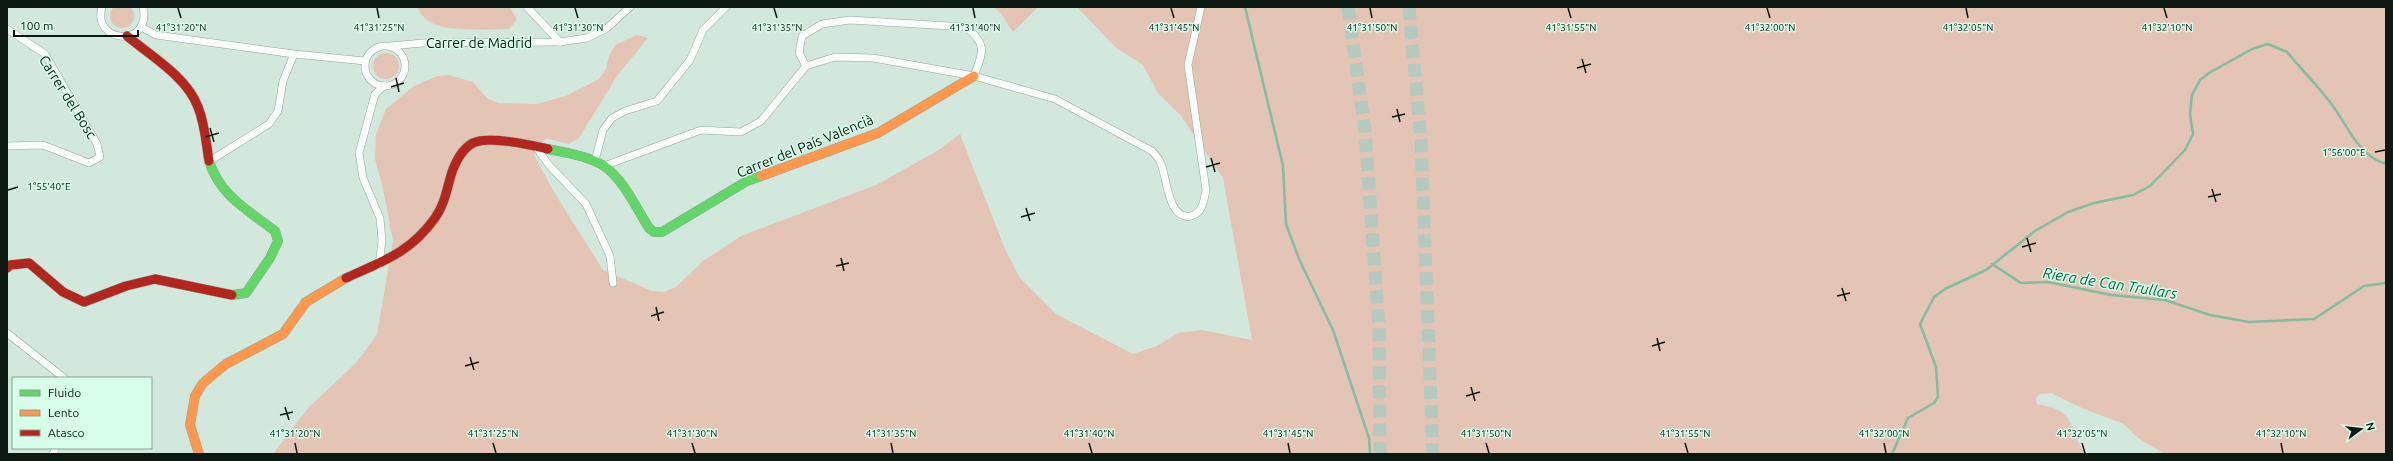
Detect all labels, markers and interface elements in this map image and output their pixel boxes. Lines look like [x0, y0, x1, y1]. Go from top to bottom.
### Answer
scale bar [14, 12, 138, 38]
text: 100 m [20, 19, 53, 32]
text: 41°31'20"N [156, 22, 206, 33]
text: 41°31'25"N [354, 22, 404, 33]
text: 41°31'30"N [553, 22, 603, 33]
text: 41°31'35"N [752, 22, 802, 33]
text: 41°31'40"N [950, 22, 1000, 33]
text: 41°31'45"N [1149, 22, 1199, 33]
text: 41°31'50"N [1347, 22, 1397, 33]
text: 41°31'55"N [1546, 22, 1596, 33]
text: 41°32'00"N [1745, 22, 1795, 33]
text: 41°32'05"N [1943, 22, 1993, 33]
text: 41°32'10"N [2142, 22, 2192, 33]
street label: Carrer de Madrid [426, 35, 532, 51]
street label: Carrer del Bosc [36, 52, 100, 142]
street label: Carrer del País Valencià [734, 111, 876, 181]
text: 1°56'00"E [2322, 147, 2366, 158]
text: 1°55'40"E [27, 181, 71, 192]
water label: Riera de Can Trullars [2042, 264, 2179, 302]
legend [12, 377, 152, 449]
text: Fluido [48, 386, 81, 399]
text: Lento [48, 406, 79, 419]
north arrow [2341, 409, 2381, 449]
text: N [2364, 421, 2378, 432]
text: Atasco [48, 426, 84, 439]
text: 41°31'20"N [270, 428, 320, 439]
text: 41°31'25"N [468, 428, 518, 439]
text: 41°31'30"N [667, 428, 717, 439]
text: 41°31'35"N [866, 428, 916, 439]
text: 41°31'40"N [1064, 428, 1114, 439]
text: 41°31'45"N [1263, 428, 1313, 439]
text: 41°31'50"N [1461, 428, 1511, 439]
text: 41°31'55"N [1660, 428, 1710, 439]
text: 41°32'00"N [1859, 428, 1909, 439]
text: 41°32'05"N [2057, 428, 2107, 439]
text: 41°32'10"N [2256, 428, 2306, 439]

